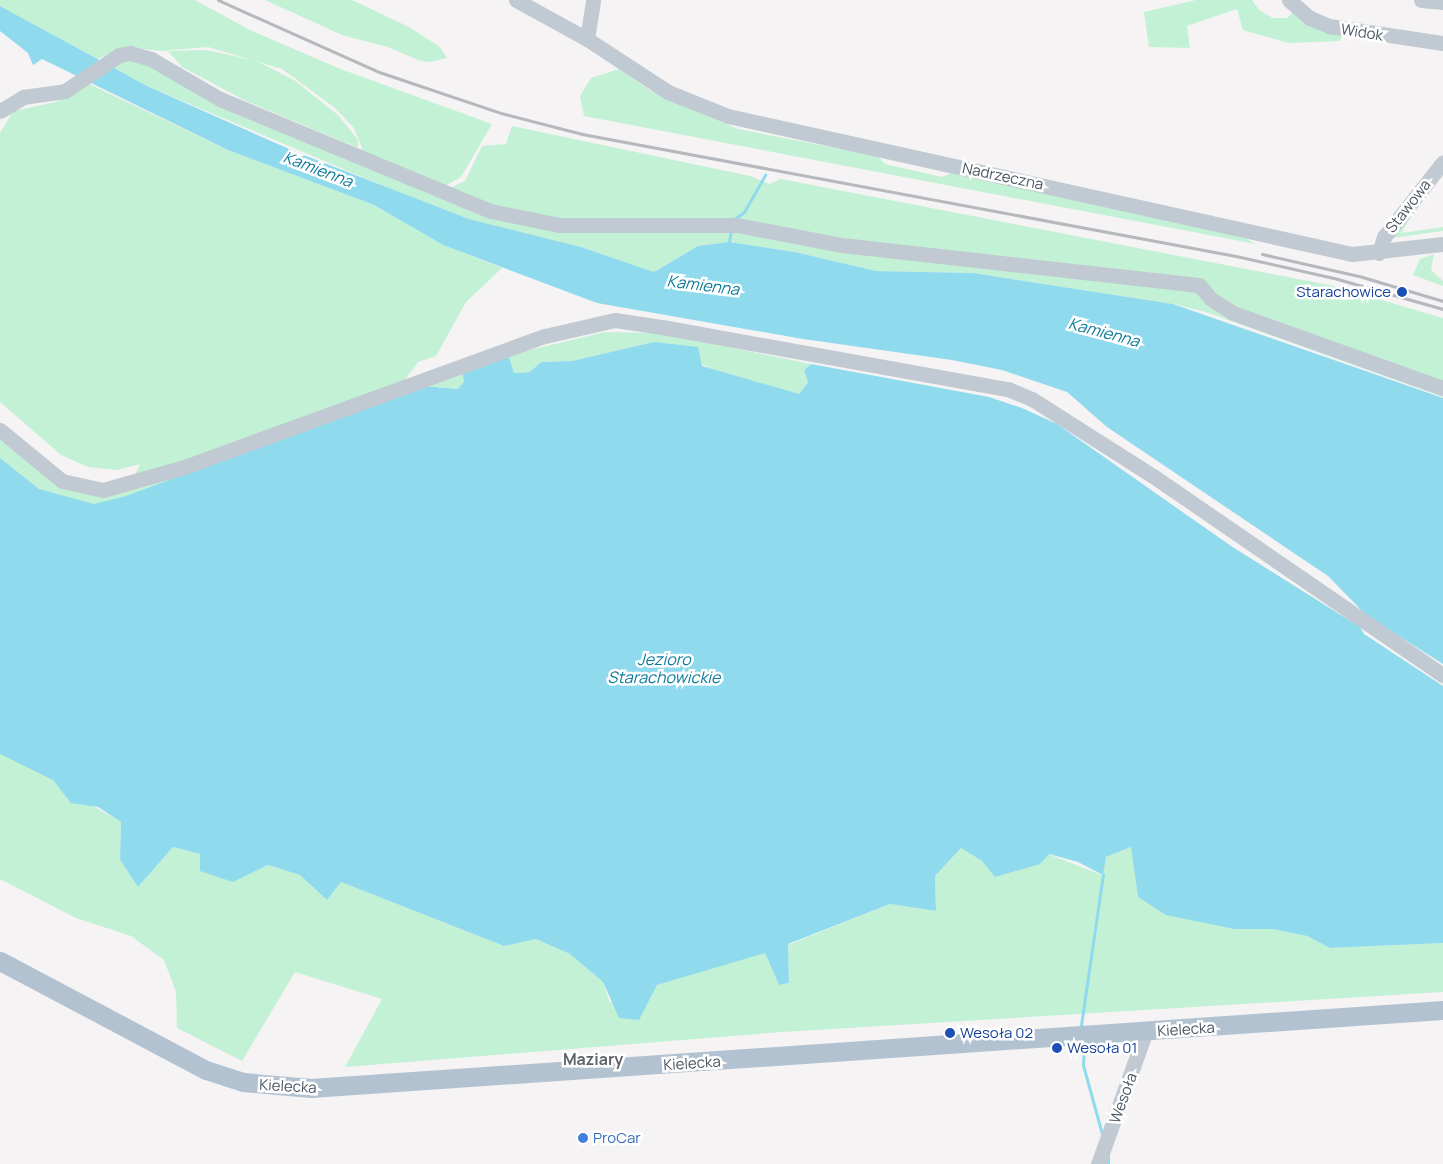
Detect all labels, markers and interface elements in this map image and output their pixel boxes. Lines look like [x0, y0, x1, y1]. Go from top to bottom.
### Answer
street label: Widok [1340, 20, 1384, 44]
water label: Kamienna [281, 147, 355, 191]
street label: Nadrzeczna [961, 159, 1045, 193]
street label: Stawowa [1382, 176, 1434, 236]
water label: Kamienna [666, 271, 740, 299]
place label: Starachowice [1296, 283, 1391, 301]
marker: Starachowice [1395, 285, 1409, 299]
water label: Kamienna [1066, 313, 1142, 351]
water label: Jezioro Starachowickie [608, 649, 720, 687]
street label: Kielecka [1157, 1018, 1215, 1040]
place label: Wesoła 02 [960, 1024, 1033, 1042]
marker: Wesoła 02 [944, 1027, 956, 1039]
place label: Wesoła 01 [1067, 1039, 1137, 1057]
marker: Wesoła 01 [1051, 1042, 1063, 1054]
district label: Maziary [563, 1049, 623, 1069]
street label: Kielecka [663, 1052, 721, 1074]
street label: Wesoła [1106, 1070, 1140, 1126]
street label: Kielecka [259, 1076, 317, 1096]
place label: ProCar [593, 1129, 641, 1147]
marker: ProCar [577, 1132, 589, 1144]

